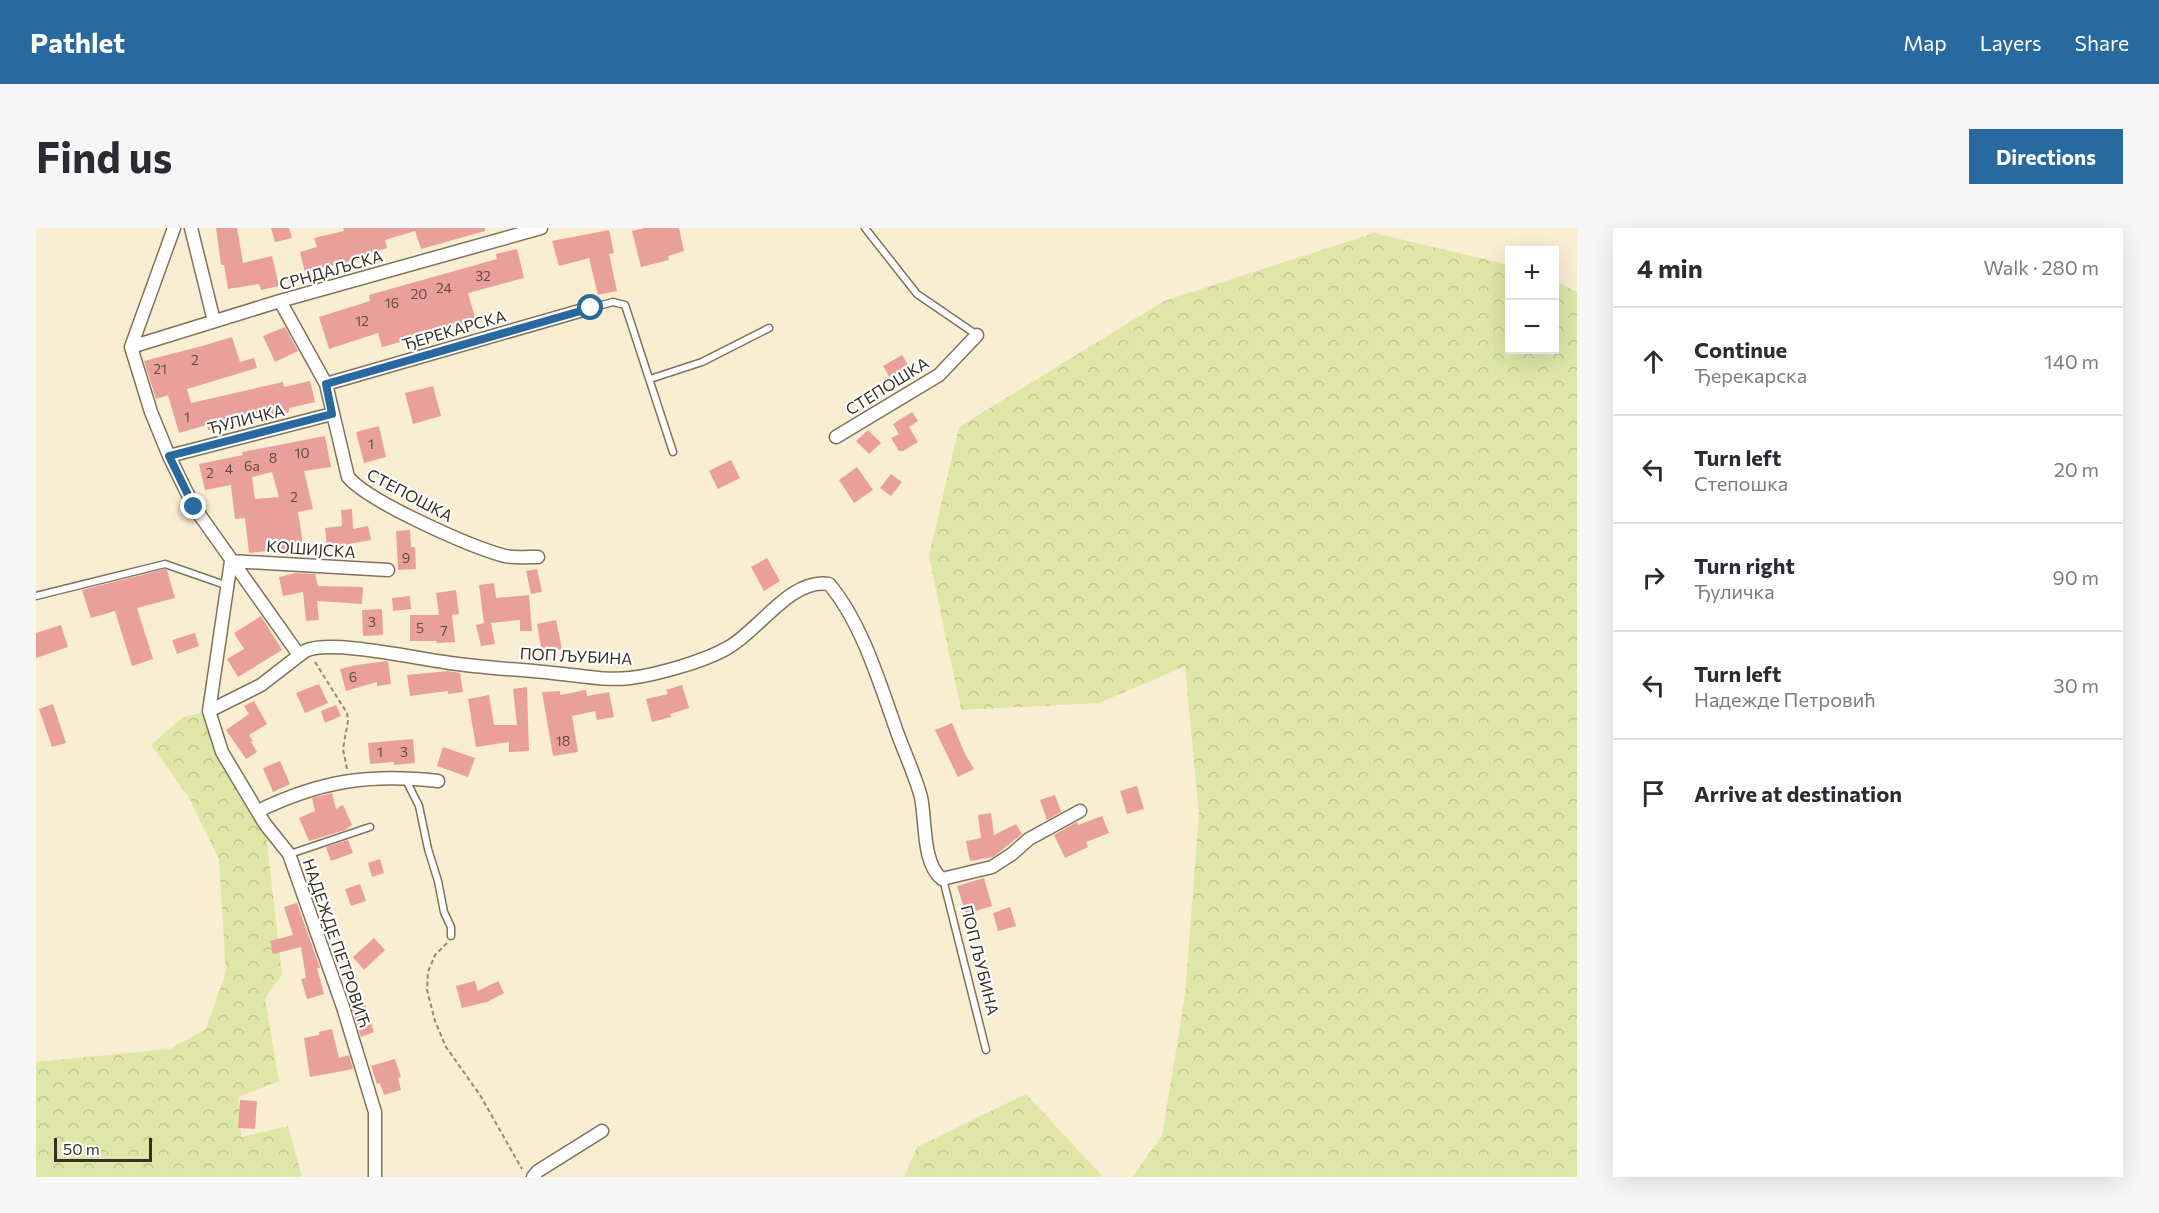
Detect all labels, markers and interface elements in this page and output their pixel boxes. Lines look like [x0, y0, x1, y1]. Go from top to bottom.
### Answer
text: Pathlet [30, 25, 125, 59]
text: Map [1903, 30, 1947, 55]
text: Layers [1980, 30, 2042, 55]
text: Share [2075, 30, 2129, 55]
button: Directions [1969, 129, 2123, 184]
text: Find us [36, 130, 172, 182]
street label: СРНДАЉСКА [277, 246, 385, 293]
map controls [1505, 246, 1559, 354]
button: + [1505, 246, 1559, 300]
text: 4 min [1637, 252, 1703, 283]
text: Walk · 280 m [1983, 255, 2099, 279]
house number: 32 [475, 267, 491, 284]
house number: 24 [436, 279, 453, 296]
house number: 20 [411, 285, 427, 302]
house number: 16 [385, 294, 399, 311]
route start [577, 294, 603, 320]
button: − [1505, 300, 1559, 354]
street label: ЂЕРЕКАРСКА [400, 306, 508, 353]
house number: 12 [355, 312, 369, 329]
text: Continue [1694, 336, 1787, 363]
icon: ahead [1637, 345, 1670, 378]
text: 140 m [2044, 349, 2099, 373]
house number: 2 [191, 351, 199, 368]
street label: СТЕПОШКА [842, 353, 932, 419]
house number: 21 [153, 360, 167, 377]
text: Ђерекарска [1694, 363, 1807, 387]
street label: ЂУЛИЧКА [205, 400, 286, 437]
house number: 1 [184, 408, 190, 425]
house number: 1 [368, 435, 374, 452]
house number: 10 [294, 444, 310, 461]
text: Turn left [1694, 444, 1781, 471]
house number: 8 [269, 449, 277, 466]
icon: left [1637, 453, 1670, 486]
house number: 6a [244, 457, 260, 474]
text: 20 m [2054, 457, 2099, 481]
house number: 4 [225, 460, 234, 477]
house number: 2 [206, 464, 214, 481]
street label: СТЕПОШКА [364, 464, 456, 525]
text: Степошка [1694, 471, 1788, 495]
house number: 2 [290, 488, 298, 505]
route end [180, 493, 206, 519]
street label: КОШИЈСКА [266, 536, 356, 561]
house number: 9 [402, 549, 410, 566]
text: Turn right [1694, 552, 1795, 579]
icon: right [1637, 561, 1670, 594]
text: 90 m [2053, 565, 2099, 589]
text: Ђуличка [1694, 579, 1775, 603]
house number: 3 [368, 613, 376, 630]
house number: 5 [416, 619, 424, 636]
house number: 7 [440, 622, 448, 639]
street label: ПОП ЉУБИНА [519, 643, 633, 668]
text: Turn left [1694, 660, 1781, 687]
house number: 6 [349, 668, 357, 685]
icon: left [1637, 669, 1670, 702]
text: 30 m [2053, 673, 2099, 697]
text: Надежде Петровић [1694, 687, 1876, 711]
house number: 18 [556, 732, 570, 749]
house number: 1 [377, 743, 383, 760]
house number: 3 [400, 743, 408, 760]
icon: arrive [1637, 777, 1670, 810]
text: Arrive at destination [1694, 780, 1902, 807]
street label: НАДЕЖДЕ ПЕТРОВИЋ [300, 856, 375, 1030]
street label: ПОП ЉУБИНА [958, 903, 1003, 1017]
scale bar [54, 1135, 152, 1162]
text: 50 m [63, 1139, 100, 1158]

